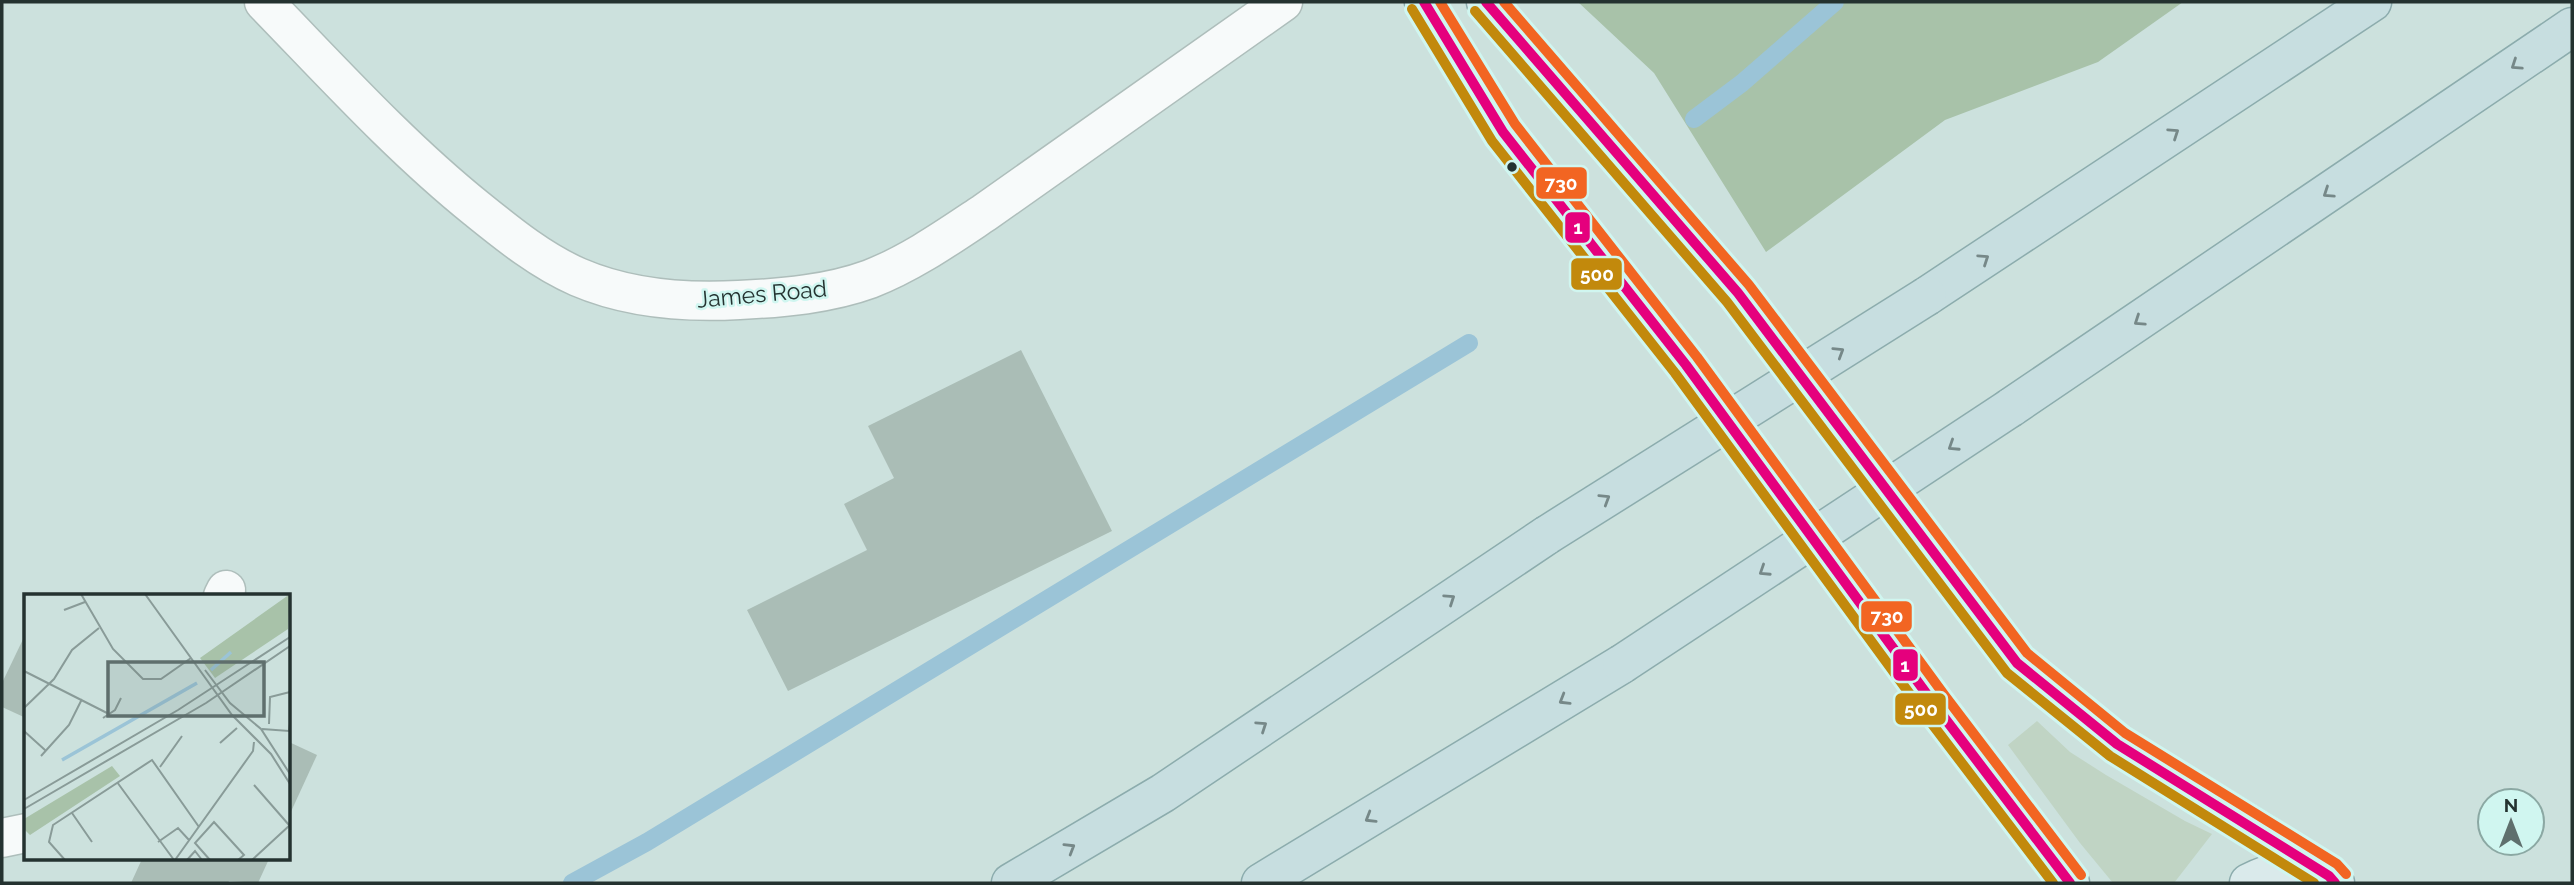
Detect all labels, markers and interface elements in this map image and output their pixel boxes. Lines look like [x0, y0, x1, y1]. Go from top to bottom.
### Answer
one-way arrow [2511, 57, 2524, 69]
one-way arrow [2166, 129, 2179, 141]
unlabelled marker [1505, 160, 1519, 174]
line badge: 730 [1535, 166, 1588, 200]
text: 730 [1545, 172, 1577, 194]
one-way arrow [2322, 185, 2335, 198]
line badge: 1 [1564, 211, 1591, 244]
text: 1 [1573, 216, 1583, 238]
one-way arrow [1977, 254, 1990, 267]
line badge: 500 [1570, 257, 1623, 291]
text: 500 [1580, 263, 1614, 285]
street label: James Road [696, 274, 828, 313]
one-way arrow [2134, 312, 2147, 325]
one-way arrow [1831, 347, 1844, 360]
one-way arrow [1948, 438, 1961, 451]
one-way arrow [1597, 494, 1610, 507]
one-way arrow [1758, 563, 1771, 576]
inset map [24, 594, 290, 860]
one-way arrow [1443, 595, 1456, 608]
line badge: 730 [1860, 600, 1913, 633]
text: 730 [1871, 605, 1903, 627]
line badge: 1 [1892, 648, 1919, 682]
text: 1 [1900, 654, 1910, 676]
one-way arrow [1559, 691, 1572, 704]
line badge: 500 [1894, 692, 1947, 726]
text: 500 [1904, 698, 1938, 720]
one-way arrow [1254, 721, 1267, 734]
north arrow [2476, 787, 2546, 857]
text: N [2504, 794, 2518, 816]
one-way arrow [1364, 809, 1377, 822]
one-way arrow [1062, 844, 1075, 857]

